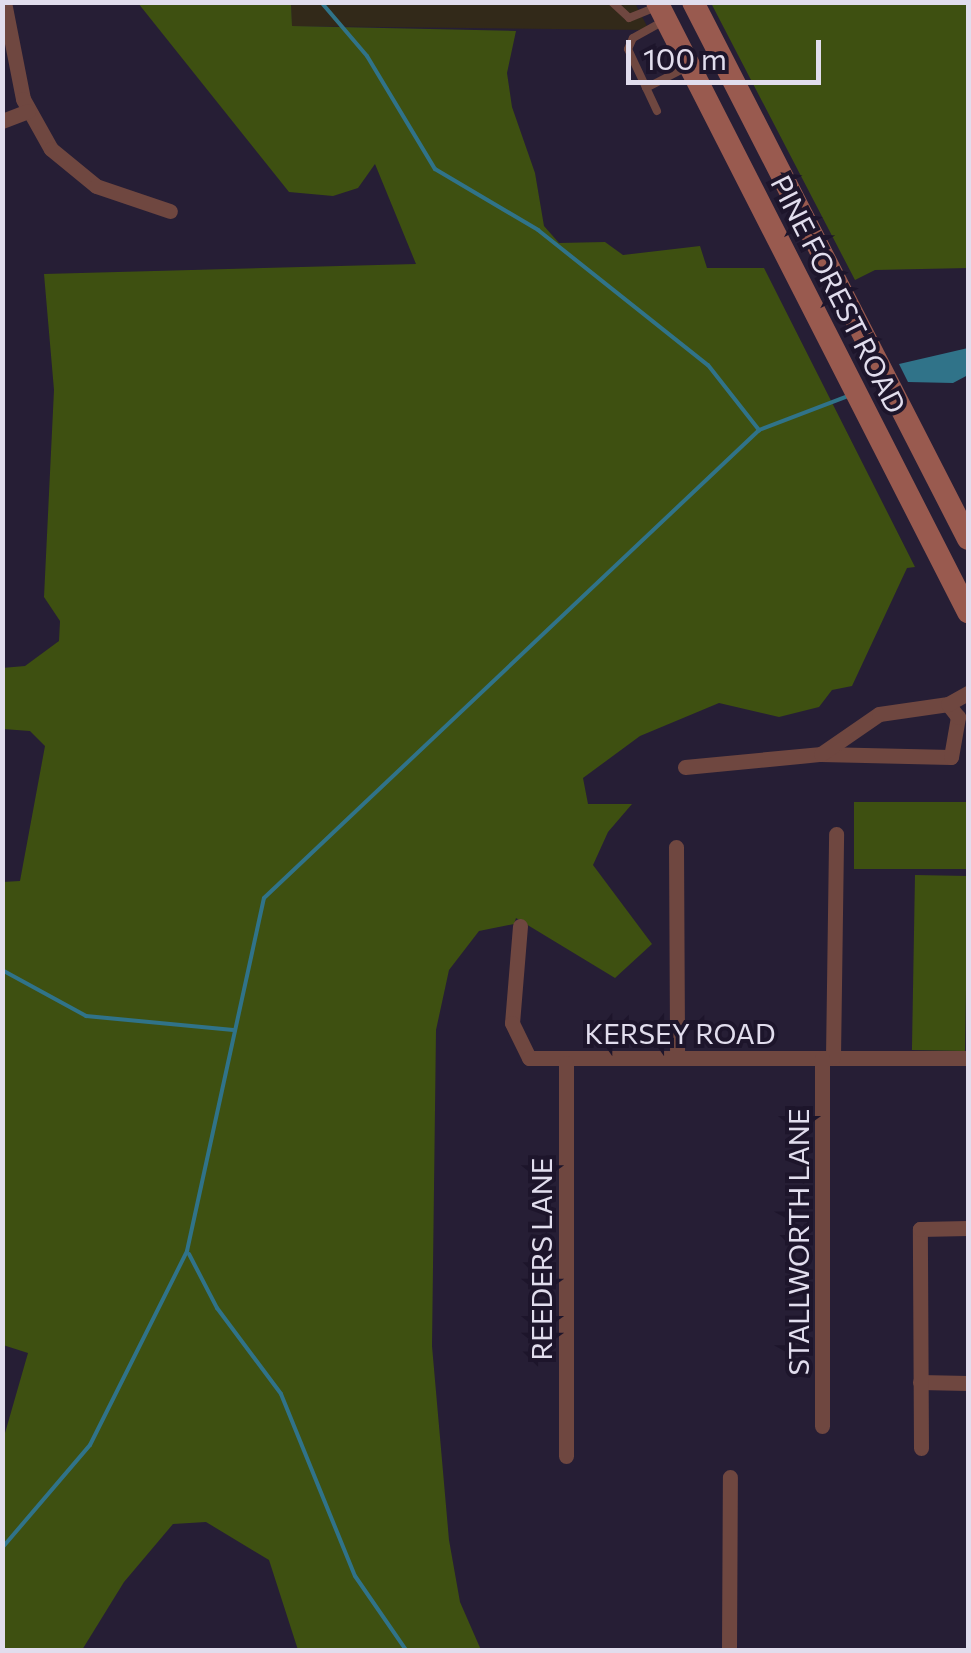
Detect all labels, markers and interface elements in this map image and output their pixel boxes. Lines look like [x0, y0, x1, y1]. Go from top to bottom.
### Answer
scale bar [631, 20, 826, 82]
text: 100 m [643, 39, 727, 76]
street label: PINE FOREST ROAD [764, 169, 914, 419]
street label: KERSEY ROAD [584, 1016, 776, 1050]
street label: STALLWORTH LANE [781, 1108, 815, 1376]
street label: REEDERS LANE [524, 1158, 558, 1360]

